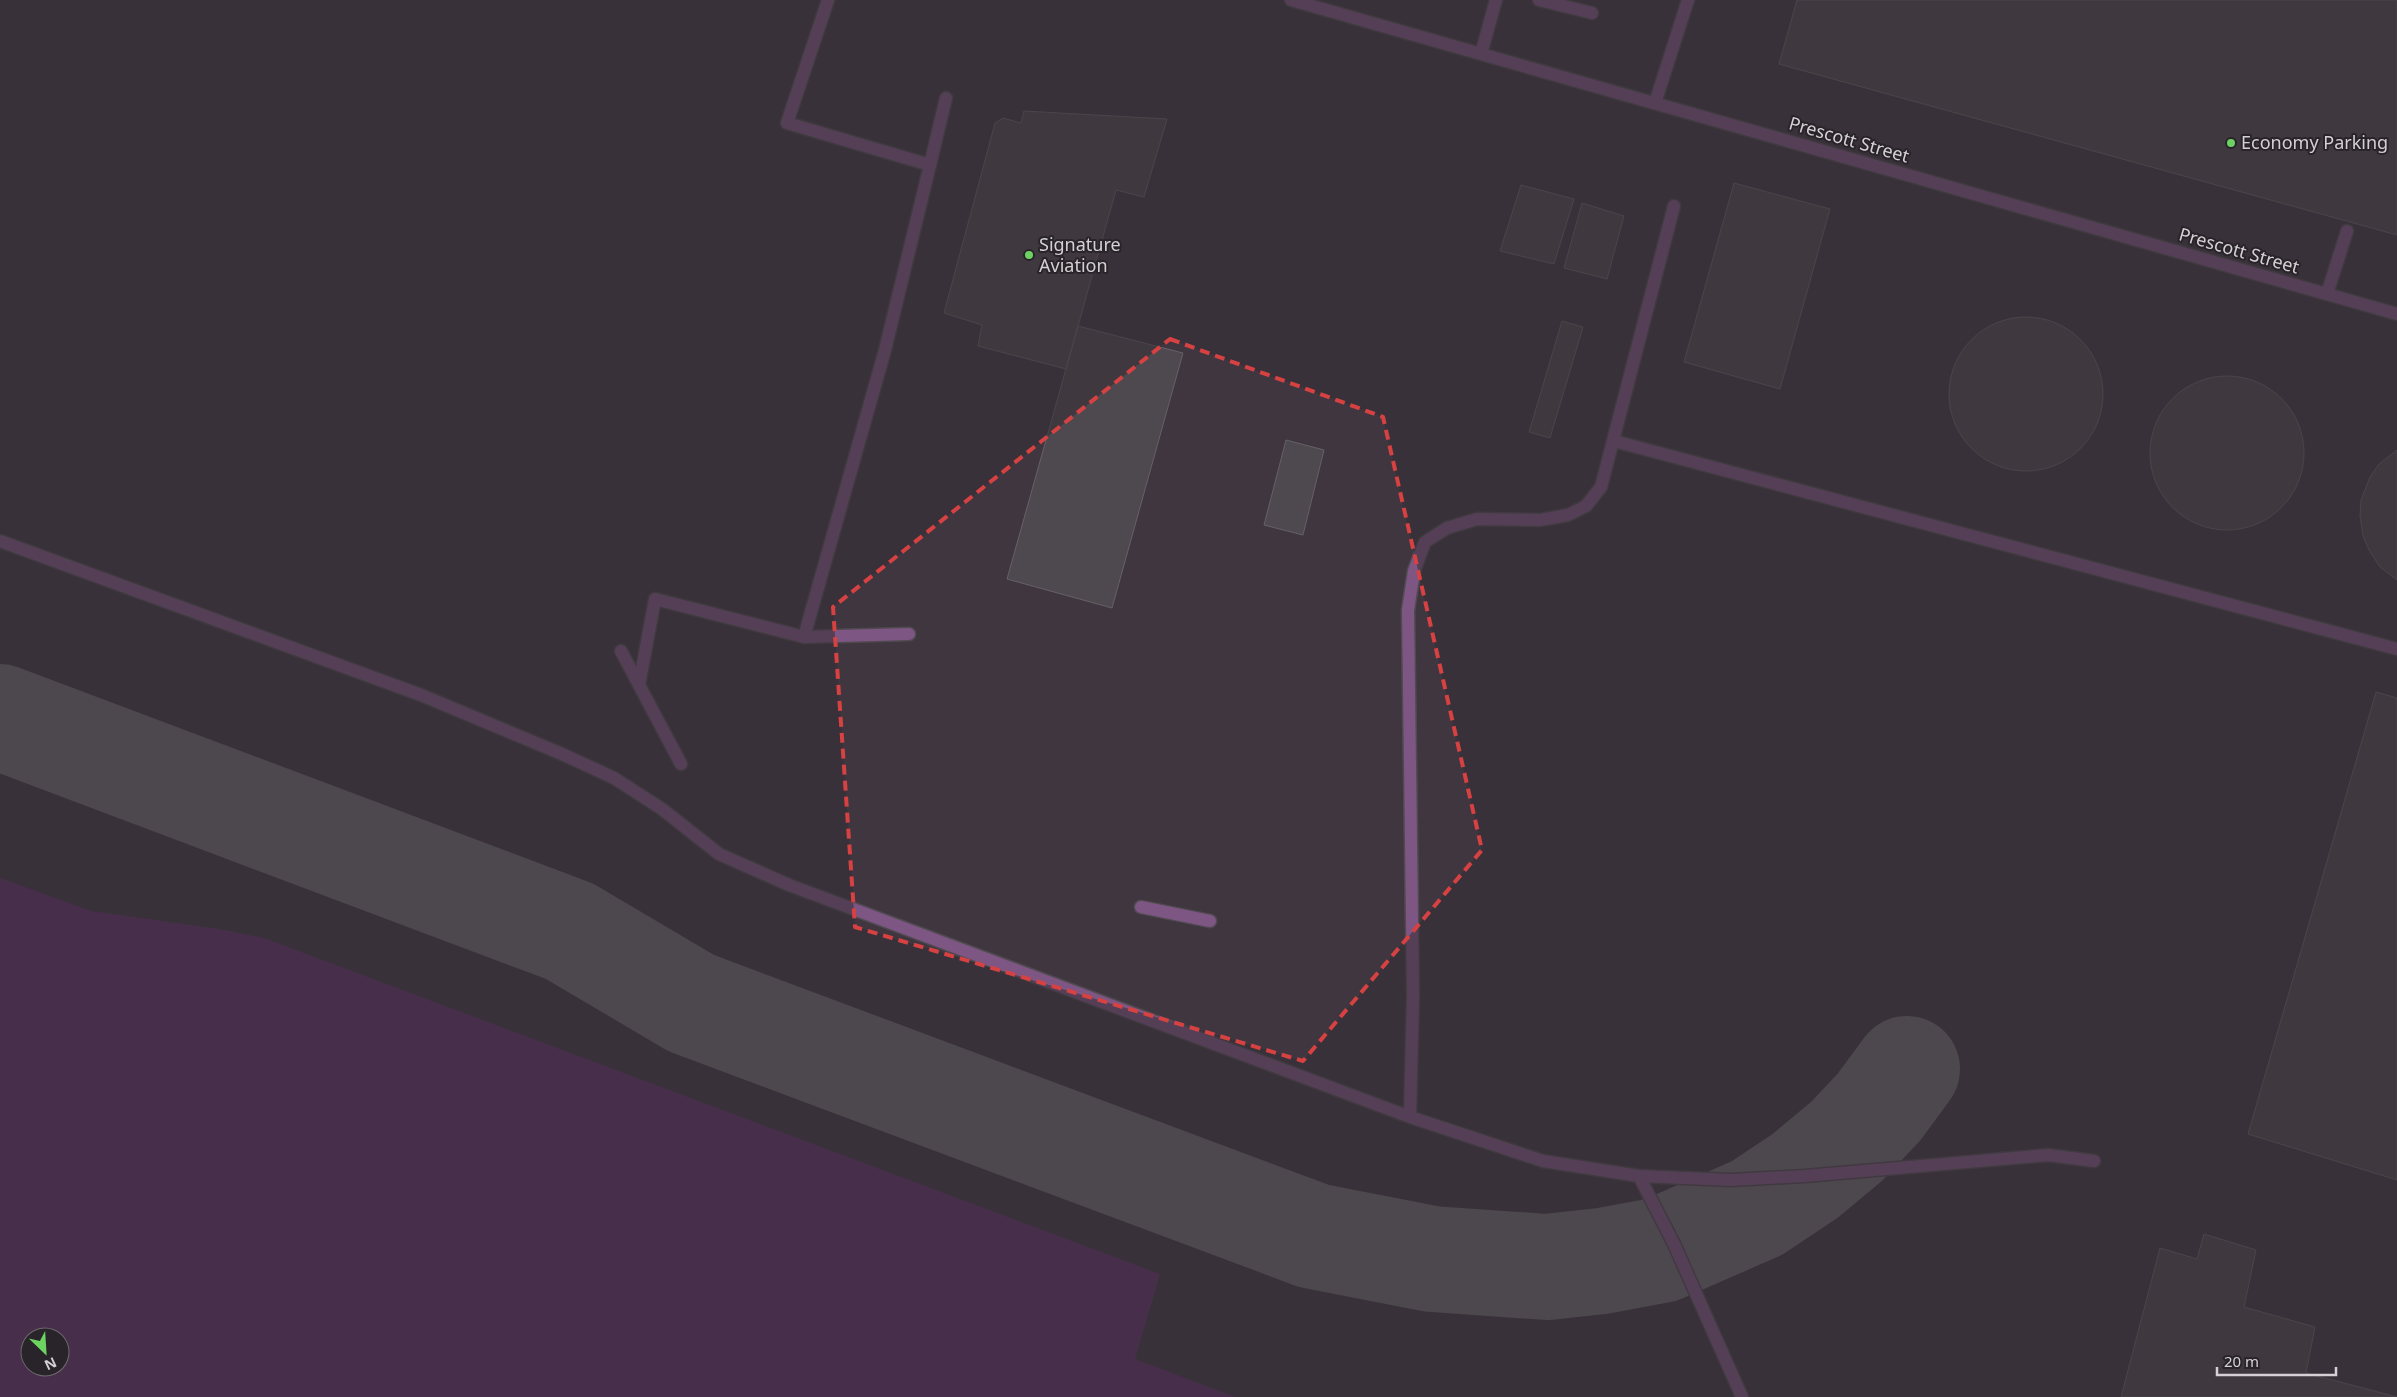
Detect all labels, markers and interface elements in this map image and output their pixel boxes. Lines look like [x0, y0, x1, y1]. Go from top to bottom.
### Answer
street label: Prescott Street [1786, 110, 1913, 168]
place label: Economy Parking [2241, 130, 2388, 154]
marker: Economy Parking [2225, 137, 2237, 149]
street label: Prescott Street [2176, 221, 2303, 279]
place label: Signature Aviation [1039, 232, 1121, 277]
marker: Signature Aviation [1023, 249, 1035, 261]
north arrow [20, 1327, 70, 1377]
scale bar [2217, 1344, 2336, 1376]
text: 20 m [2224, 1351, 2259, 1371]
text: N [42, 1353, 60, 1375]

